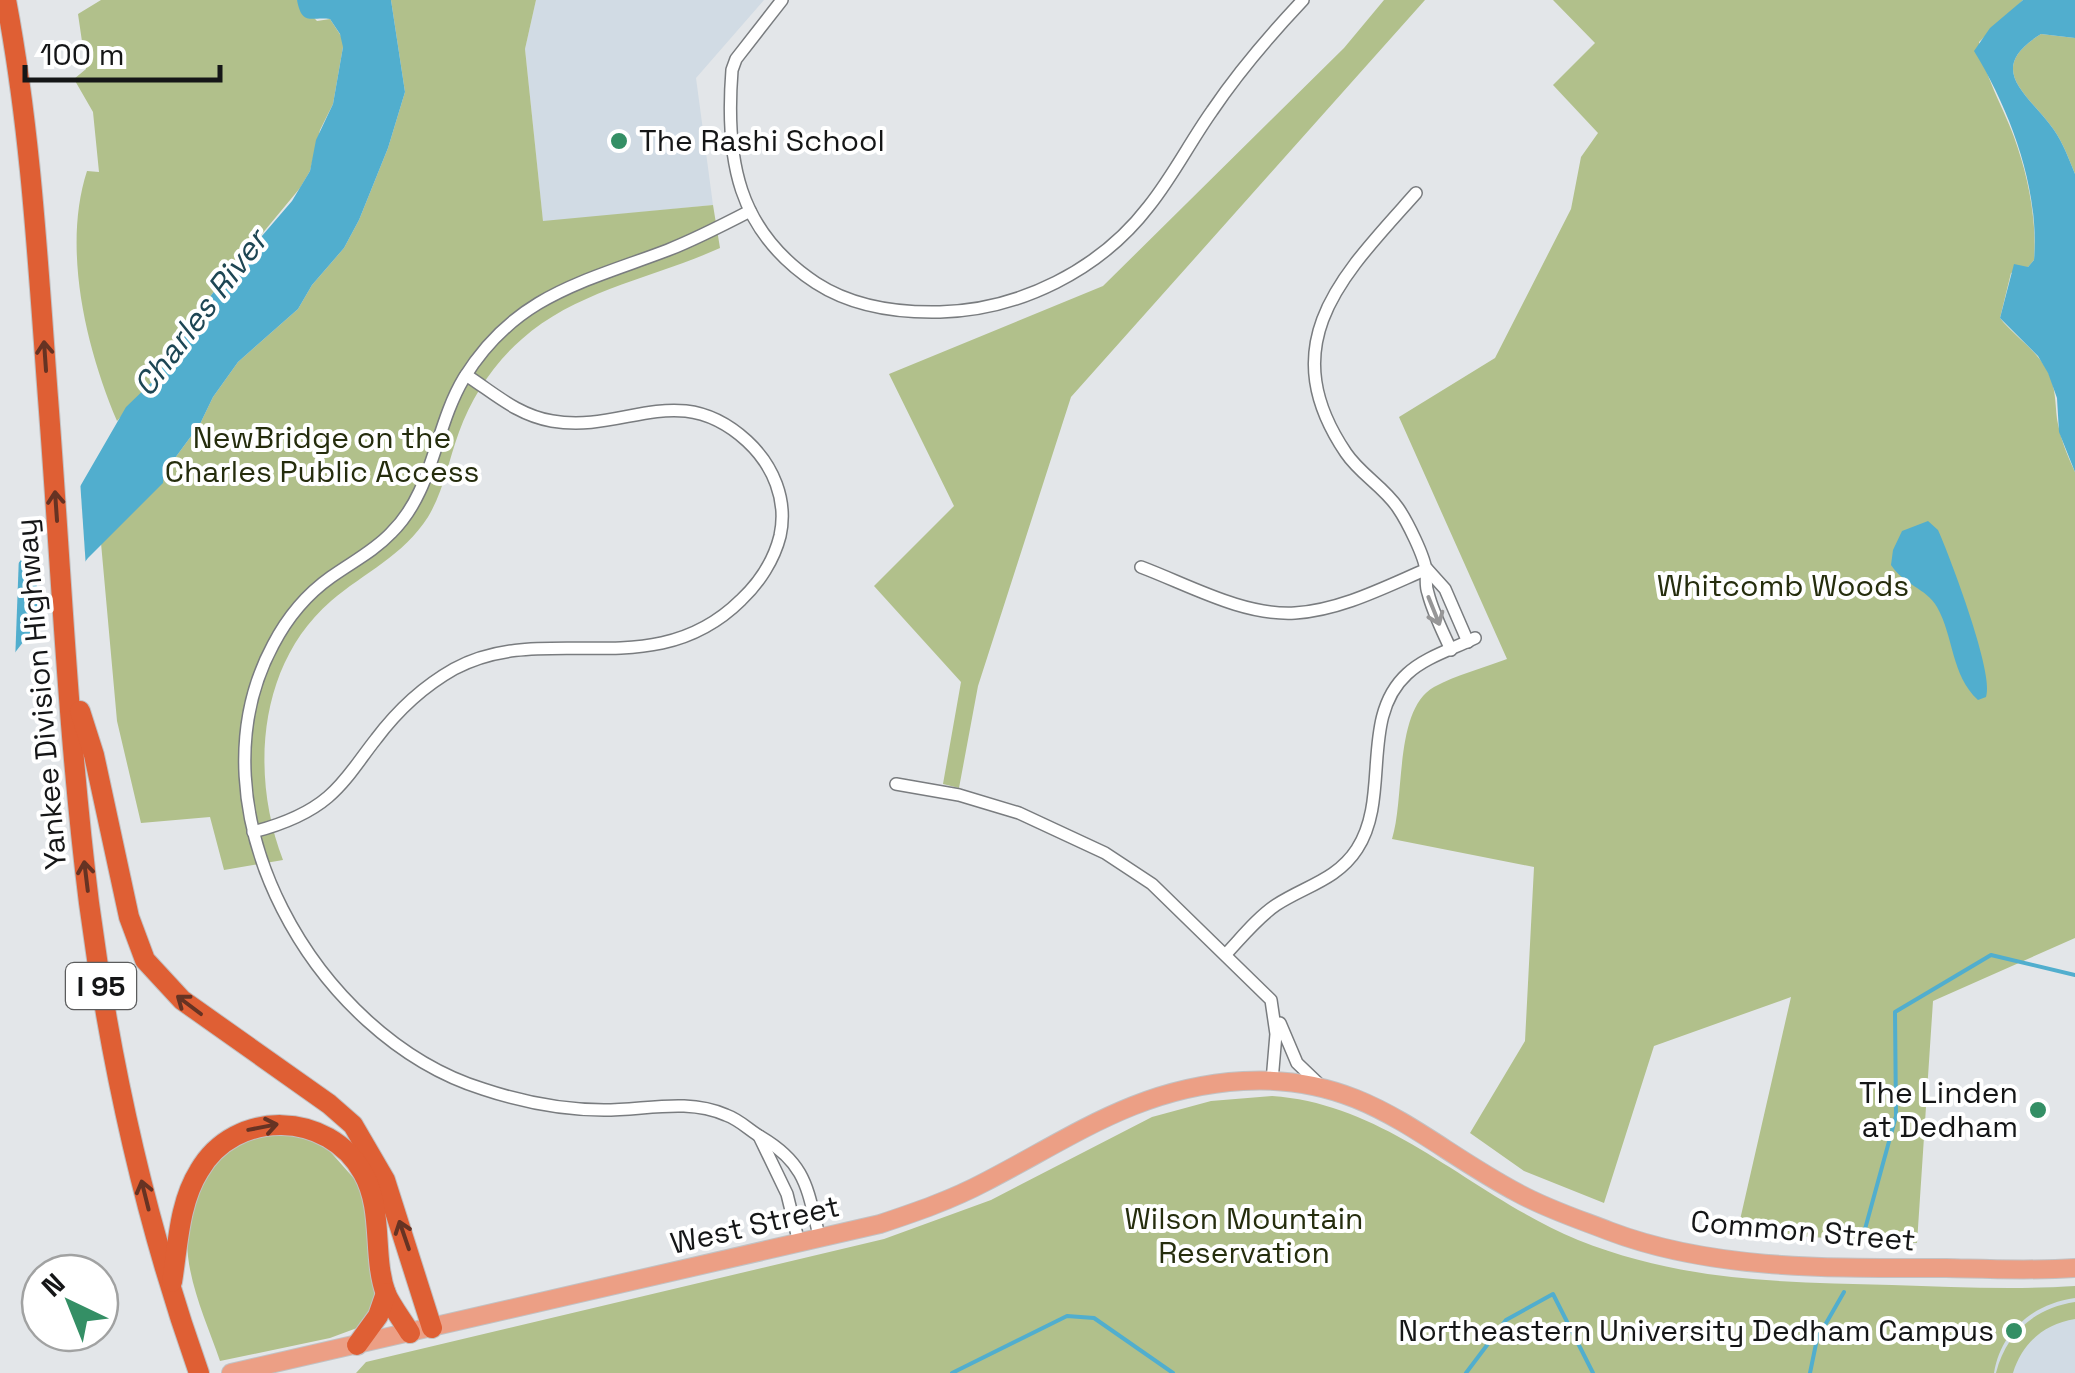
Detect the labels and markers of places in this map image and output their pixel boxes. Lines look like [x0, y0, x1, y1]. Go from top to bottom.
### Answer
place label: The Rashi School [639, 121, 885, 160]
marker: The Rashi School [608, 130, 630, 152]
place label: The Linden at Dedham [1859, 1073, 2018, 1146]
marker: The Linden at Dedham [2027, 1099, 2049, 1121]
place label: Northeastern University Dedham Campus [1398, 1311, 1994, 1350]
marker: Northeastern University Dedham Campus [2003, 1320, 2025, 1342]

